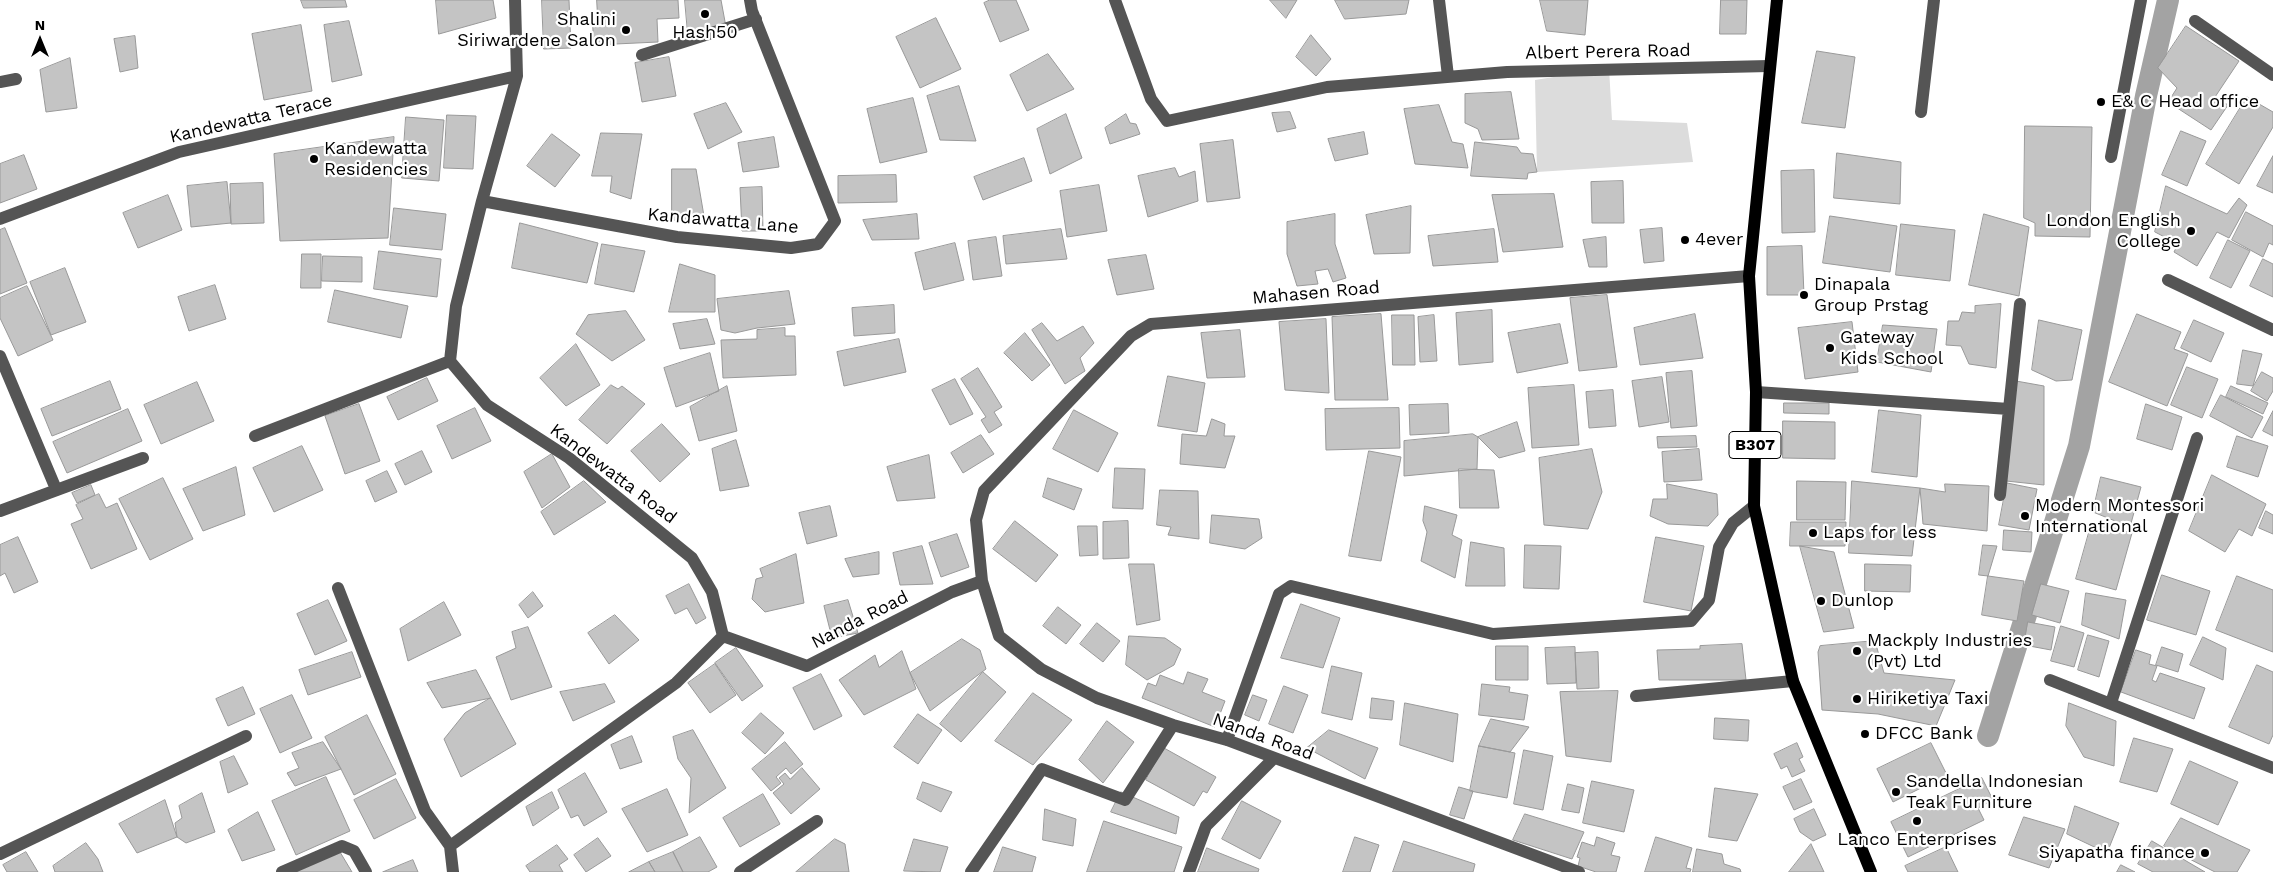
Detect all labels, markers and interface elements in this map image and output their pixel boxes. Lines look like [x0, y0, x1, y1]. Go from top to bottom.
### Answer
marker: Hash50 [699, 8, 711, 20]
place label: Shalini Siriwardene Salon [457, 9, 616, 52]
north arrow [15, 15, 65, 65]
text: N [35, 17, 45, 33]
place label: Hash50 [672, 22, 738, 44]
marker: Shalini Siriwardene Salon [620, 24, 632, 36]
street label: Albert Perera Road [1525, 40, 1691, 64]
street label: Kandewatta Terace [168, 90, 334, 148]
place label: E& C Head office [2111, 91, 2259, 113]
marker: E& C Head office [2095, 96, 2107, 108]
place label: Kandewatta Residencies [324, 138, 428, 180]
marker: Kandewatta Residencies [308, 153, 320, 165]
street label: Kandawatta Lane [647, 204, 799, 238]
place label: London English College [2046, 210, 2181, 252]
marker: London English College [2185, 225, 2197, 237]
place label: 4ever [1695, 229, 1743, 251]
marker: 4ever [1679, 234, 1691, 246]
place label: Dinapala Group Prstag [1814, 274, 1928, 316]
street label: Mahasen Road [1251, 277, 1381, 309]
marker: Dinapala Group Prstag [1798, 289, 1810, 301]
place label: Gateway Kids School [1840, 327, 1943, 369]
marker: Gateway Kids School [1824, 342, 1836, 354]
street label: Kandewatta Road [545, 419, 681, 529]
road number: B307 [1729, 432, 1781, 458]
place label: Modern Montessori International [2035, 495, 2204, 538]
marker: Modern Montessori International [2019, 510, 2031, 522]
place label: Laps for less [1823, 522, 1937, 544]
marker: Laps for less [1807, 527, 1819, 539]
street label: Nanda Road [808, 586, 912, 654]
place label: Dunlop [1831, 590, 1894, 612]
marker: Dunlop [1815, 595, 1827, 607]
place label: Mackply Industries (Pvt) Ltd [1867, 630, 2032, 672]
marker: Mackply Industries (Pvt) Ltd [1851, 645, 1863, 657]
place label: Hiriketiya Taxi [1867, 688, 1988, 710]
marker: Hiriketiya Taxi [1851, 693, 1863, 705]
street label: Nanda Road [1210, 709, 1316, 765]
place label: DFCC Bank [1875, 723, 1973, 745]
marker: DFCC Bank [1859, 728, 1871, 740]
place label: Sandella Indonesian Teak Furniture [1906, 771, 2083, 814]
marker: Sandella Indonesian Teak Furniture [1890, 786, 1902, 798]
marker: Lanco Enterprises [1911, 815, 1923, 827]
place label: Lanco Enterprises [1837, 829, 1997, 851]
place label: Siyapatha finance [2039, 842, 2195, 864]
marker: Siyapatha finance [2199, 847, 2211, 859]

